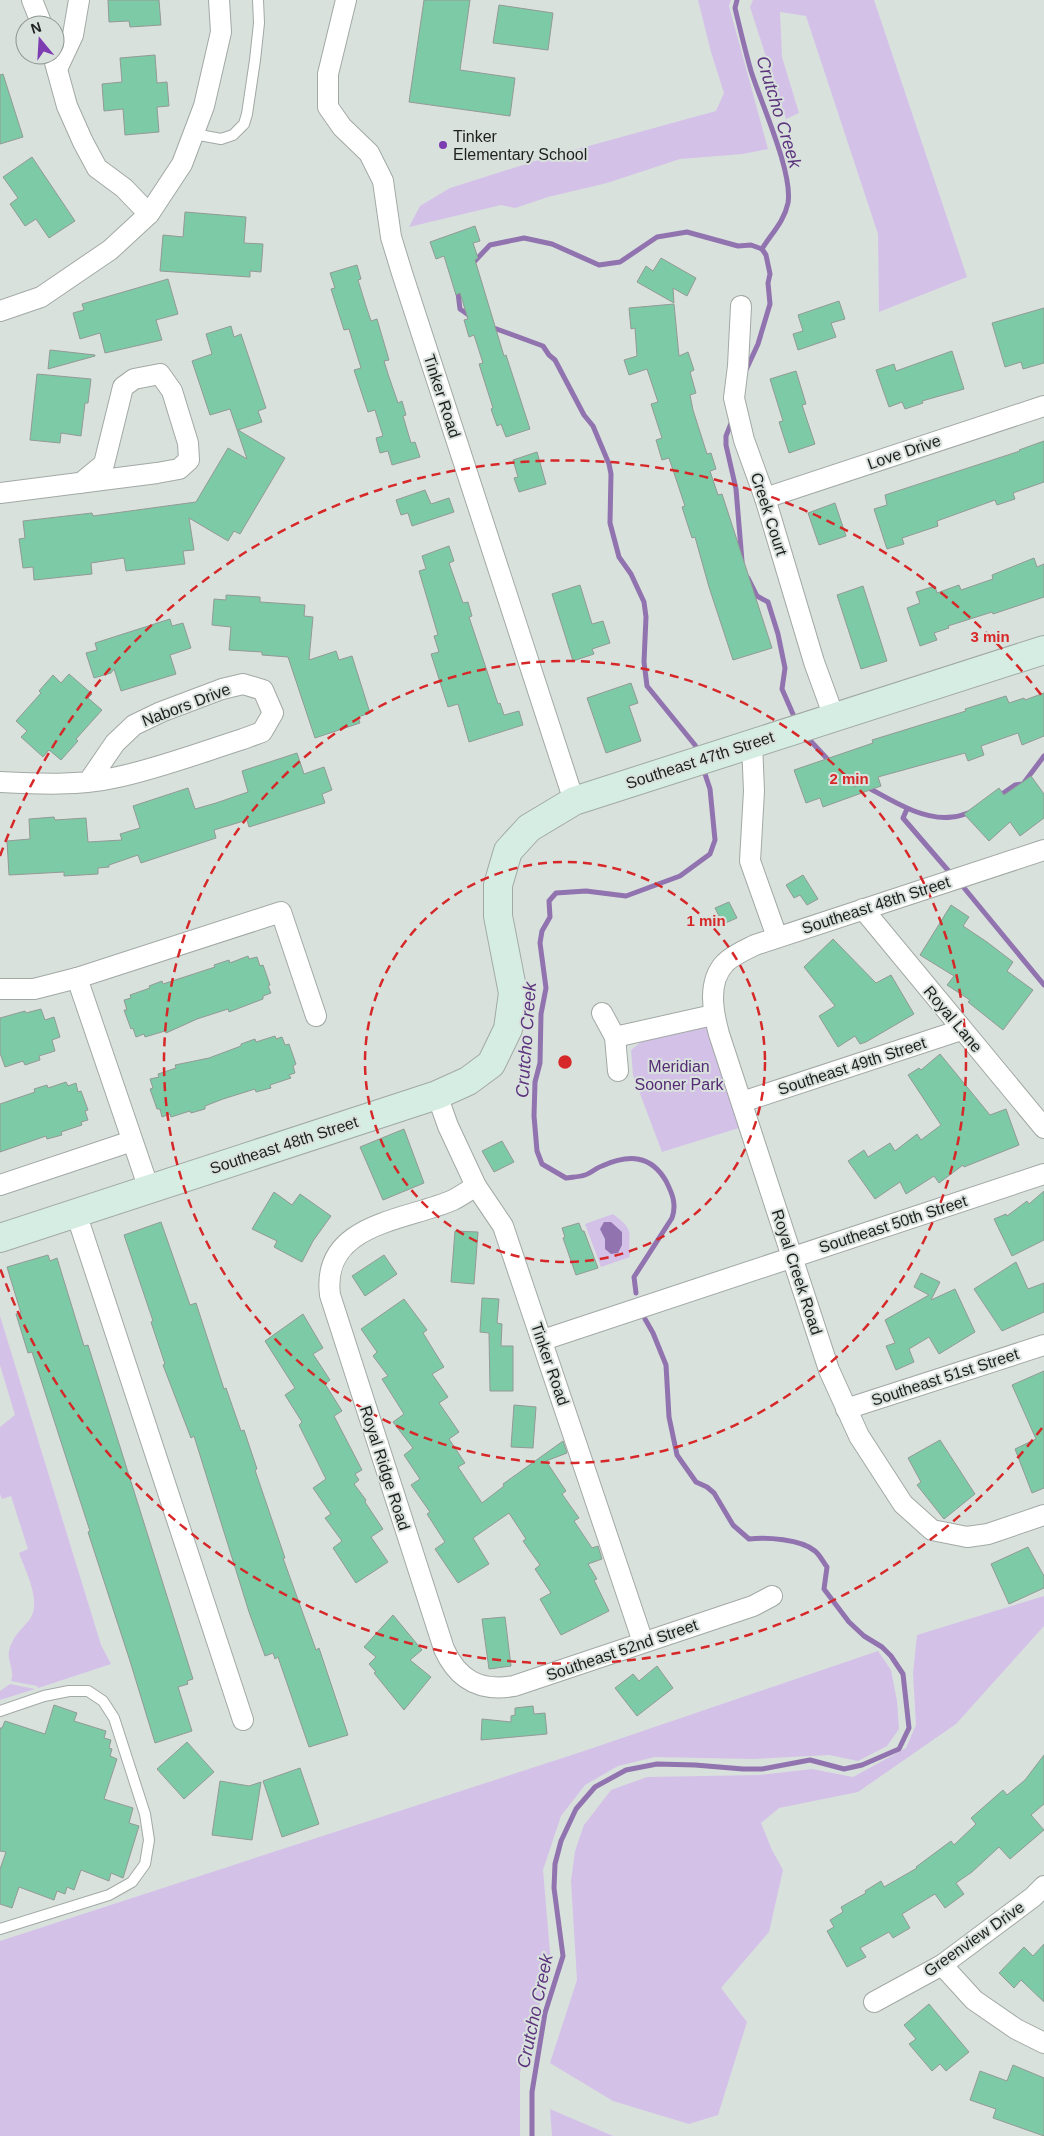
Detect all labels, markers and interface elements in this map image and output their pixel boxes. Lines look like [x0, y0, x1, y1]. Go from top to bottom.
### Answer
north arrow [15, 15, 65, 65]
text: N [29, 18, 43, 37]
water label: Crutcho Creek [752, 54, 806, 171]
place label: Tinker Elementary School [453, 128, 587, 163]
marker: Tinker Elementary School [437, 139, 449, 151]
street label: Tinker Road [421, 352, 463, 440]
street label: Love Drive [865, 431, 943, 472]
street label: Creek Court [748, 470, 791, 558]
text: 3 min [970, 628, 1010, 645]
street label: Nabors Drive [139, 680, 233, 730]
street label: Southeast 47th Street [624, 728, 777, 792]
text: 2 min [829, 770, 869, 787]
street label: Southeast 48th Street [800, 873, 953, 937]
text: 1 min [686, 912, 726, 929]
water label: Crutcho Creek [512, 980, 540, 1099]
street label: Royal Lane [920, 983, 986, 1056]
street label: Southeast 49th Street [776, 1034, 929, 1098]
centre of rings [556, 1053, 574, 1071]
park label: Meridian Sooner Park [635, 1058, 724, 1093]
street label: Southeast 48th Street [208, 1113, 361, 1177]
street label: Southeast 50th Street [817, 1192, 970, 1256]
street label: Royal Creek Road [769, 1207, 825, 1337]
street label: Tinker Road [528, 1320, 572, 1408]
street label: Southeast 51st Street [869, 1345, 1021, 1409]
street label: Royal Ridge Road [357, 1404, 413, 1532]
street label: Southeast 52nd Street [544, 1616, 701, 1684]
street label: Greenview Drive [921, 1898, 1027, 1980]
water label: Crutcho Creek [513, 1951, 557, 2070]

